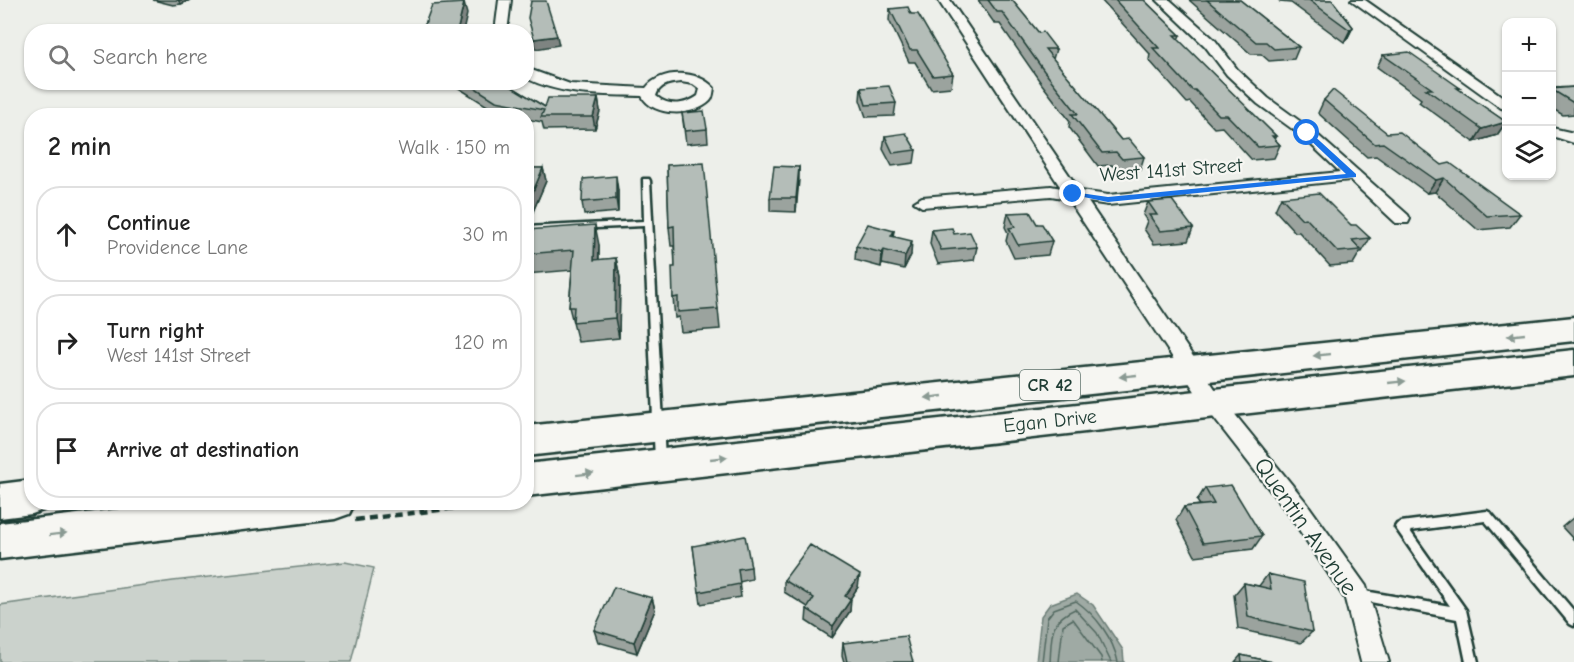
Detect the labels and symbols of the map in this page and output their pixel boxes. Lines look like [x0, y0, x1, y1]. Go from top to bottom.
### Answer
route start [1293, 119, 1319, 145]
street label: West 141st Street [1099, 153, 1244, 186]
route end [1059, 180, 1085, 206]
one-way arrow [1506, 330, 1525, 340]
one-way arrow [1312, 351, 1331, 360]
road number: CR 42 [1020, 370, 1080, 400]
one-way arrow [1118, 371, 1137, 381]
one-way arrow [1387, 377, 1406, 387]
one-way arrow [925, 392, 944, 402]
street label: Egan Drive [1002, 405, 1098, 437]
street label: Quentin Avenue [1248, 452, 1364, 600]
one-way arrow [709, 453, 728, 463]
one-way arrow [575, 469, 594, 479]
one-way arrow [49, 530, 68, 539]

